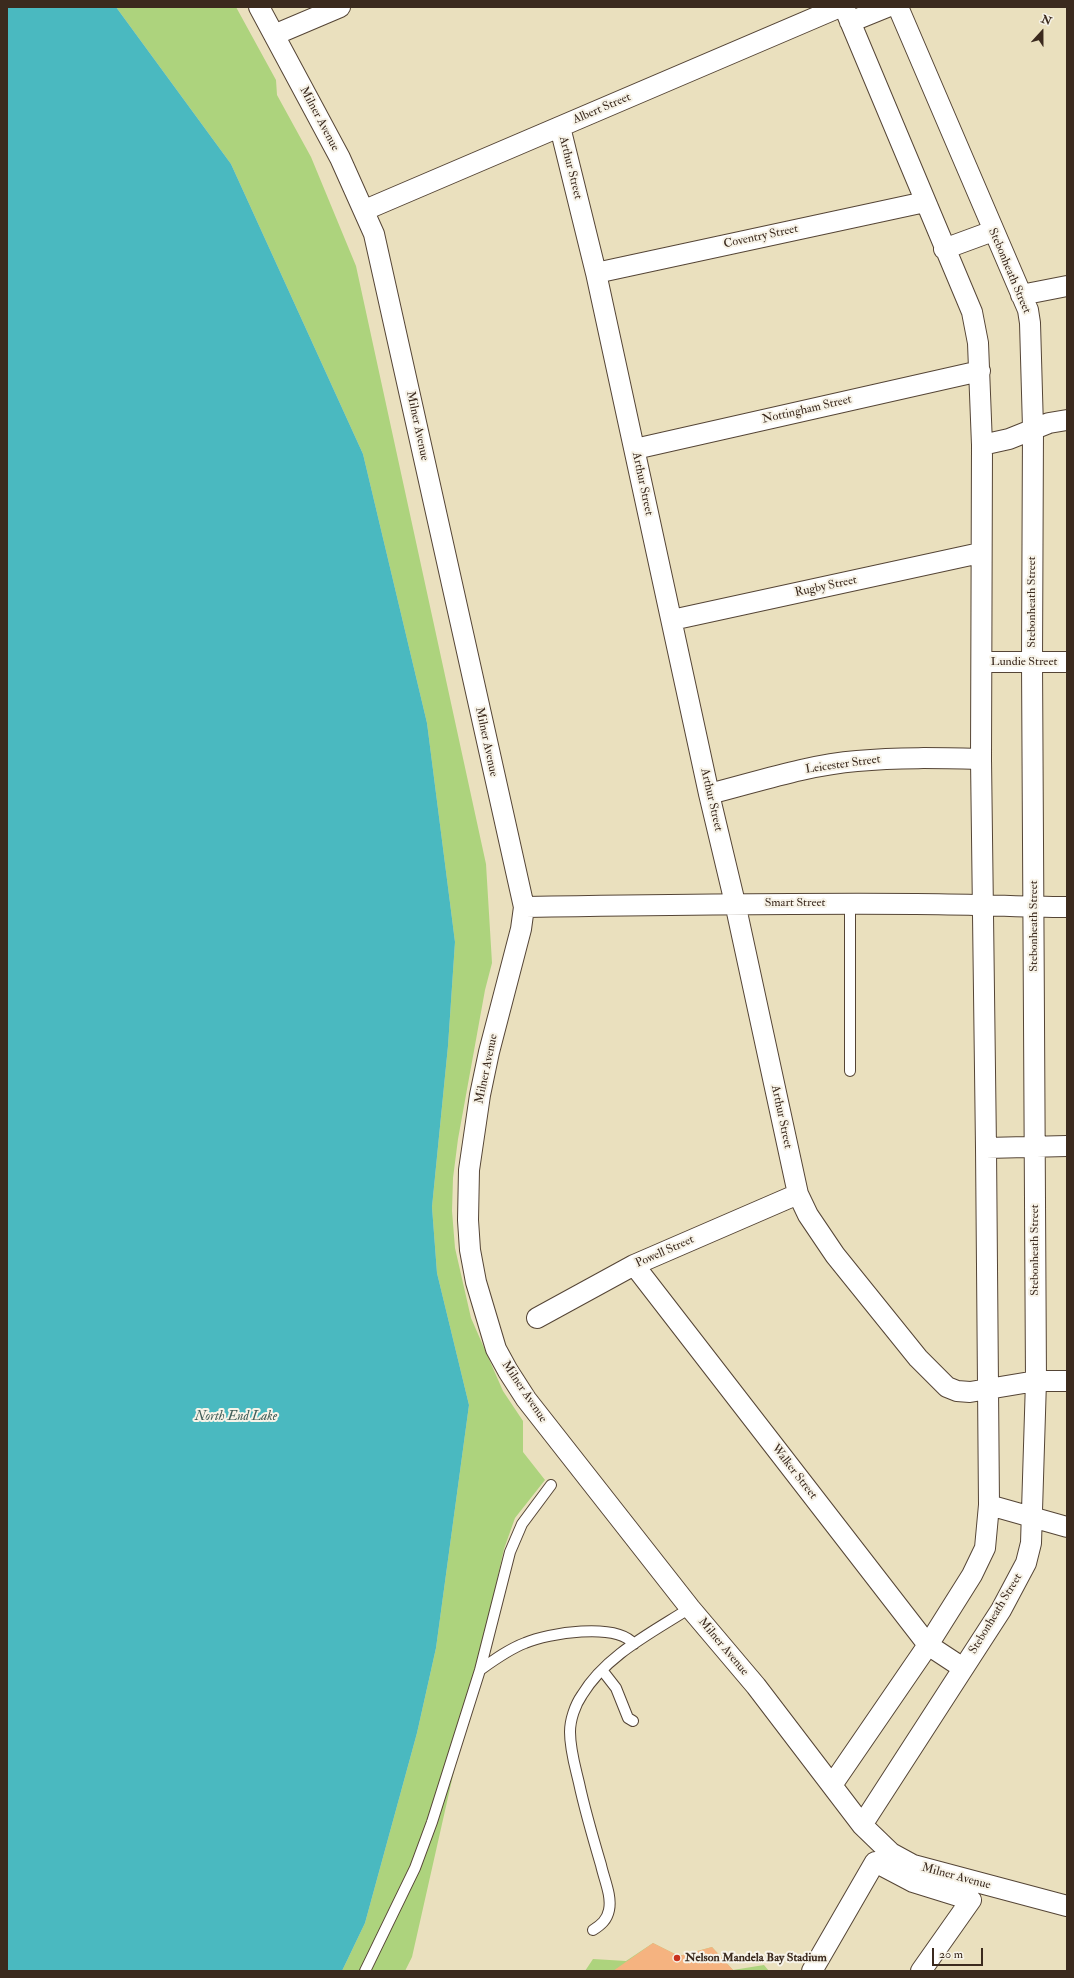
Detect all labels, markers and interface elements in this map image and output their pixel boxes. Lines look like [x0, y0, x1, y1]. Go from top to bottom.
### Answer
north arrow [1022, 12, 1062, 52]
text: N [1040, 12, 1053, 28]
street label: Milner Avenue [296, 84, 342, 154]
street label: Albert Street [571, 90, 633, 128]
street label: Arthur Street [555, 135, 585, 201]
street label: Coventry Street [722, 222, 800, 252]
street label: Stebonheath Street [985, 226, 1033, 316]
street label: Milner Avenue [403, 390, 431, 462]
street label: Nottingham Street [761, 393, 853, 427]
street label: Arthur Street [628, 451, 656, 517]
street label: Stebonheath Street [1025, 556, 1039, 648]
street label: Rugby Street [794, 573, 858, 601]
street label: Lundie Street [991, 655, 1057, 669]
street label: Milner Avenue [472, 706, 500, 778]
street label: Leicester Street [805, 753, 881, 777]
street label: Arthur Street [697, 767, 725, 833]
street label: Stebonheath Street [1027, 880, 1041, 972]
street label: Smart Street [765, 896, 825, 910]
street label: Milner Avenue [473, 1033, 501, 1105]
street label: Arthur Street [767, 1084, 795, 1150]
street label: Stebonheath Street [1028, 1204, 1042, 1296]
street label: Powell Street [634, 1233, 696, 1271]
street label: Milner Avenue [498, 1359, 550, 1425]
water label: North End Lake [195, 1409, 277, 1425]
street label: Walker Street [768, 1442, 820, 1502]
street label: Stebonheath Street [966, 1571, 1026, 1657]
street label: Milner Avenue [695, 1615, 751, 1679]
street label: Milner Avenue [920, 1861, 992, 1893]
scale bar [934, 1940, 985, 1966]
text: 20 m [939, 1947, 963, 1962]
place label: Nelson Mandela Bay Stadium [685, 1951, 827, 1965]
marker: Nelson Mandela Bay Stadium [672, 1953, 682, 1963]

